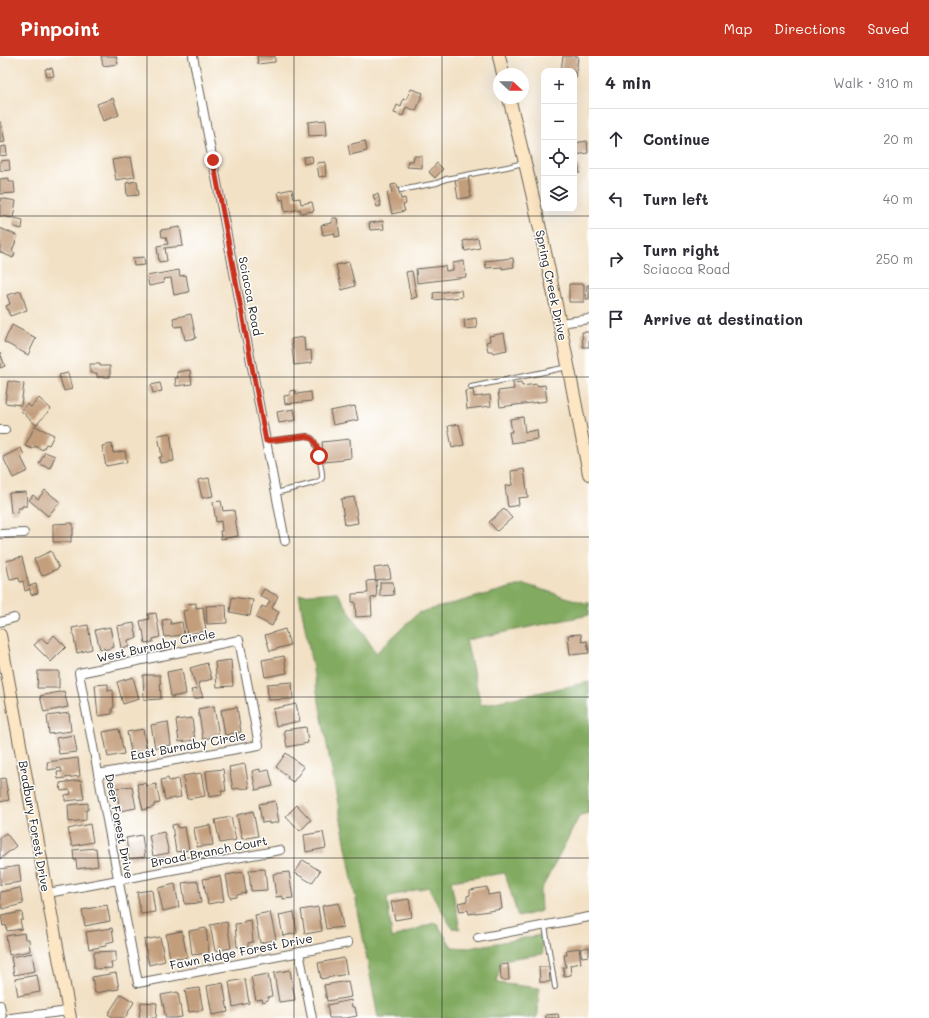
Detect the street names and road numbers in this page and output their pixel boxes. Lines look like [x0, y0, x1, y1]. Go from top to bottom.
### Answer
street label: Spring Creek Drive [532, 228, 572, 342]
street label: Sciacca Road [235, 255, 267, 337]
street label: West Burnaby Circle [95, 625, 217, 665]
street label: East Burnaby Circle [129, 727, 247, 763]
street label: Bradbury Forest Drive [16, 759, 54, 893]
street label: Deer Forest Drive [102, 772, 138, 880]
street label: Broad Branch Court [149, 832, 269, 870]
street label: Fawn Ridge Forest Drive [168, 929, 314, 973]

